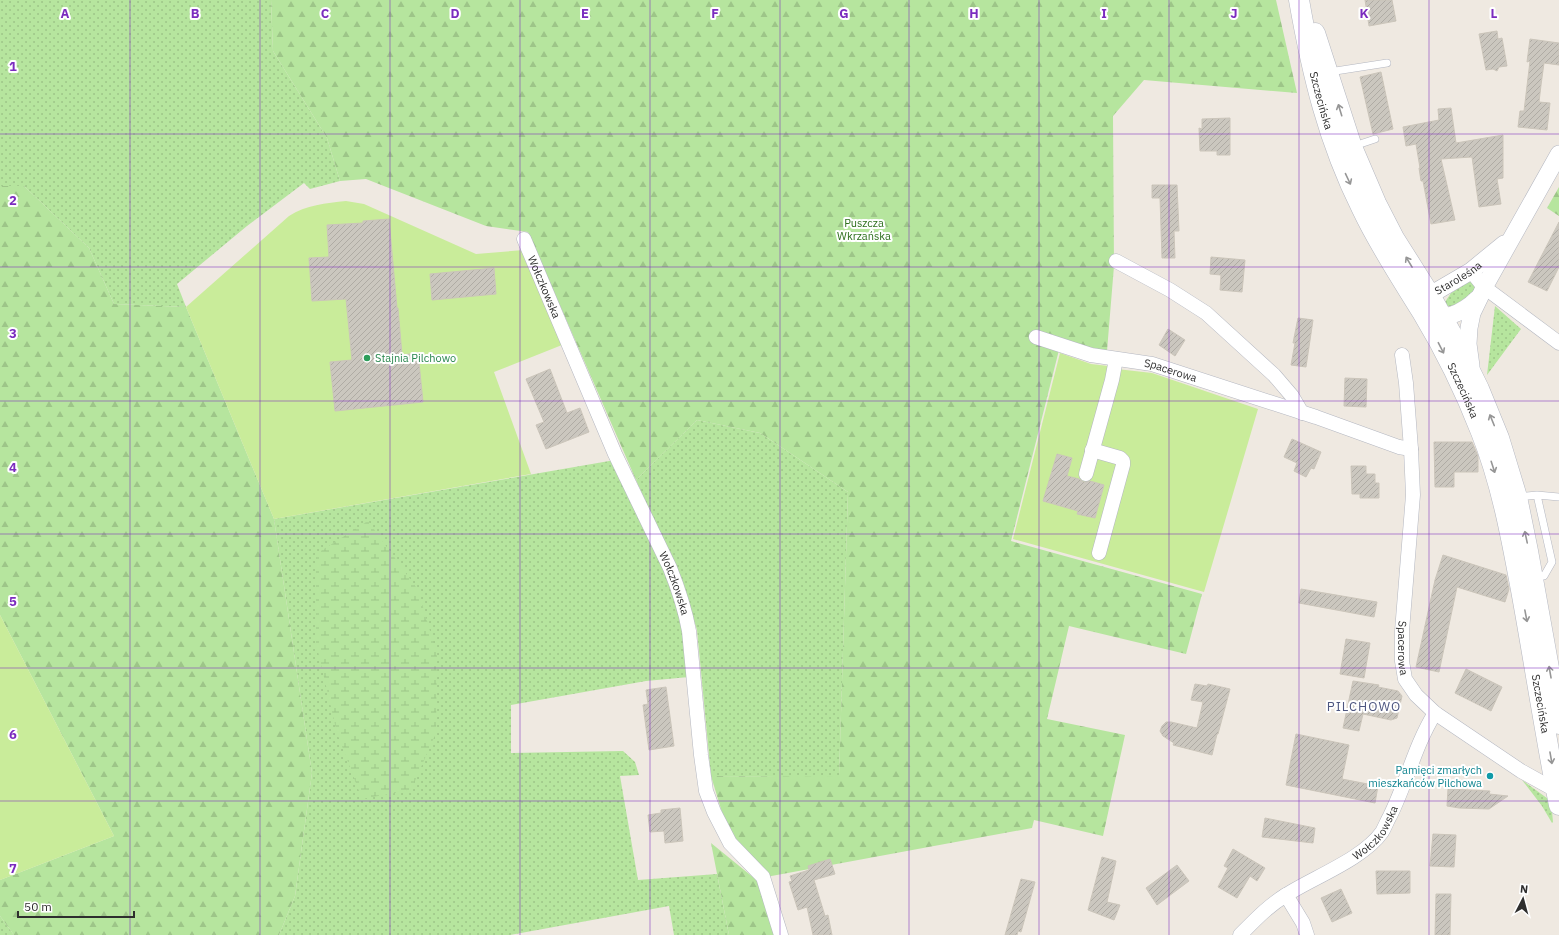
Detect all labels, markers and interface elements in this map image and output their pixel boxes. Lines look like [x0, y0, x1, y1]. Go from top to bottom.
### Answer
text: A [61, 5, 70, 22]
text: B [191, 5, 200, 22]
text: C [321, 5, 330, 22]
text: D [450, 5, 460, 22]
text: E [581, 5, 589, 22]
text: F [711, 5, 719, 22]
text: G [839, 5, 849, 22]
text: H [969, 5, 979, 22]
text: I [1101, 5, 1107, 22]
text: J [1230, 5, 1238, 22]
text: K [1359, 5, 1369, 22]
text: L [1491, 5, 1498, 22]
text: 1 [9, 58, 17, 75]
street label: Szczecińska [1307, 70, 1336, 131]
one-way arrow [1336, 104, 1343, 117]
one-way arrow [1345, 172, 1352, 184]
text: 2 [9, 192, 17, 209]
park label: Puszcza Wkrzańska [837, 216, 891, 243]
street label: Wołczkowska [525, 253, 564, 320]
one-way arrow [1404, 256, 1412, 268]
street label: Staroleśna [1432, 258, 1485, 298]
text: 3 [9, 325, 17, 342]
one-way arrow [1438, 341, 1446, 353]
place label: Stajnia Pilchowo [375, 351, 456, 365]
marker: Stajnia Pilchowo [362, 353, 372, 363]
street label: Spacerowa [1143, 356, 1199, 385]
street label: Szczecińska [1444, 360, 1482, 421]
one-way arrow [1488, 415, 1496, 427]
text: 4 [9, 459, 17, 476]
one-way arrow [1490, 460, 1497, 473]
one-way arrow [1521, 531, 1529, 544]
street label: Wołczkowska [656, 549, 692, 617]
text: 5 [9, 593, 17, 610]
one-way arrow [1522, 609, 1530, 622]
street label: Spacerowa [1395, 620, 1411, 676]
one-way arrow [1546, 666, 1554, 679]
street label: Szczecińska [1529, 673, 1553, 734]
district label: PILCHOWO [1327, 698, 1401, 715]
text: 6 [9, 726, 17, 743]
one-way arrow [1547, 751, 1555, 764]
place label: Pamięci zmarłych mieszkańców Pilchowa [1368, 763, 1482, 790]
marker: Pamięci zmarłych mieszkańców Pilchowa [1485, 771, 1495, 781]
street label: Wołczkowska [1350, 803, 1401, 863]
text: 7 [9, 860, 17, 877]
north arrow [1503, 879, 1543, 919]
text: N [1519, 882, 1529, 896]
scale bar [18, 893, 134, 919]
text: 50 m [24, 899, 52, 914]

